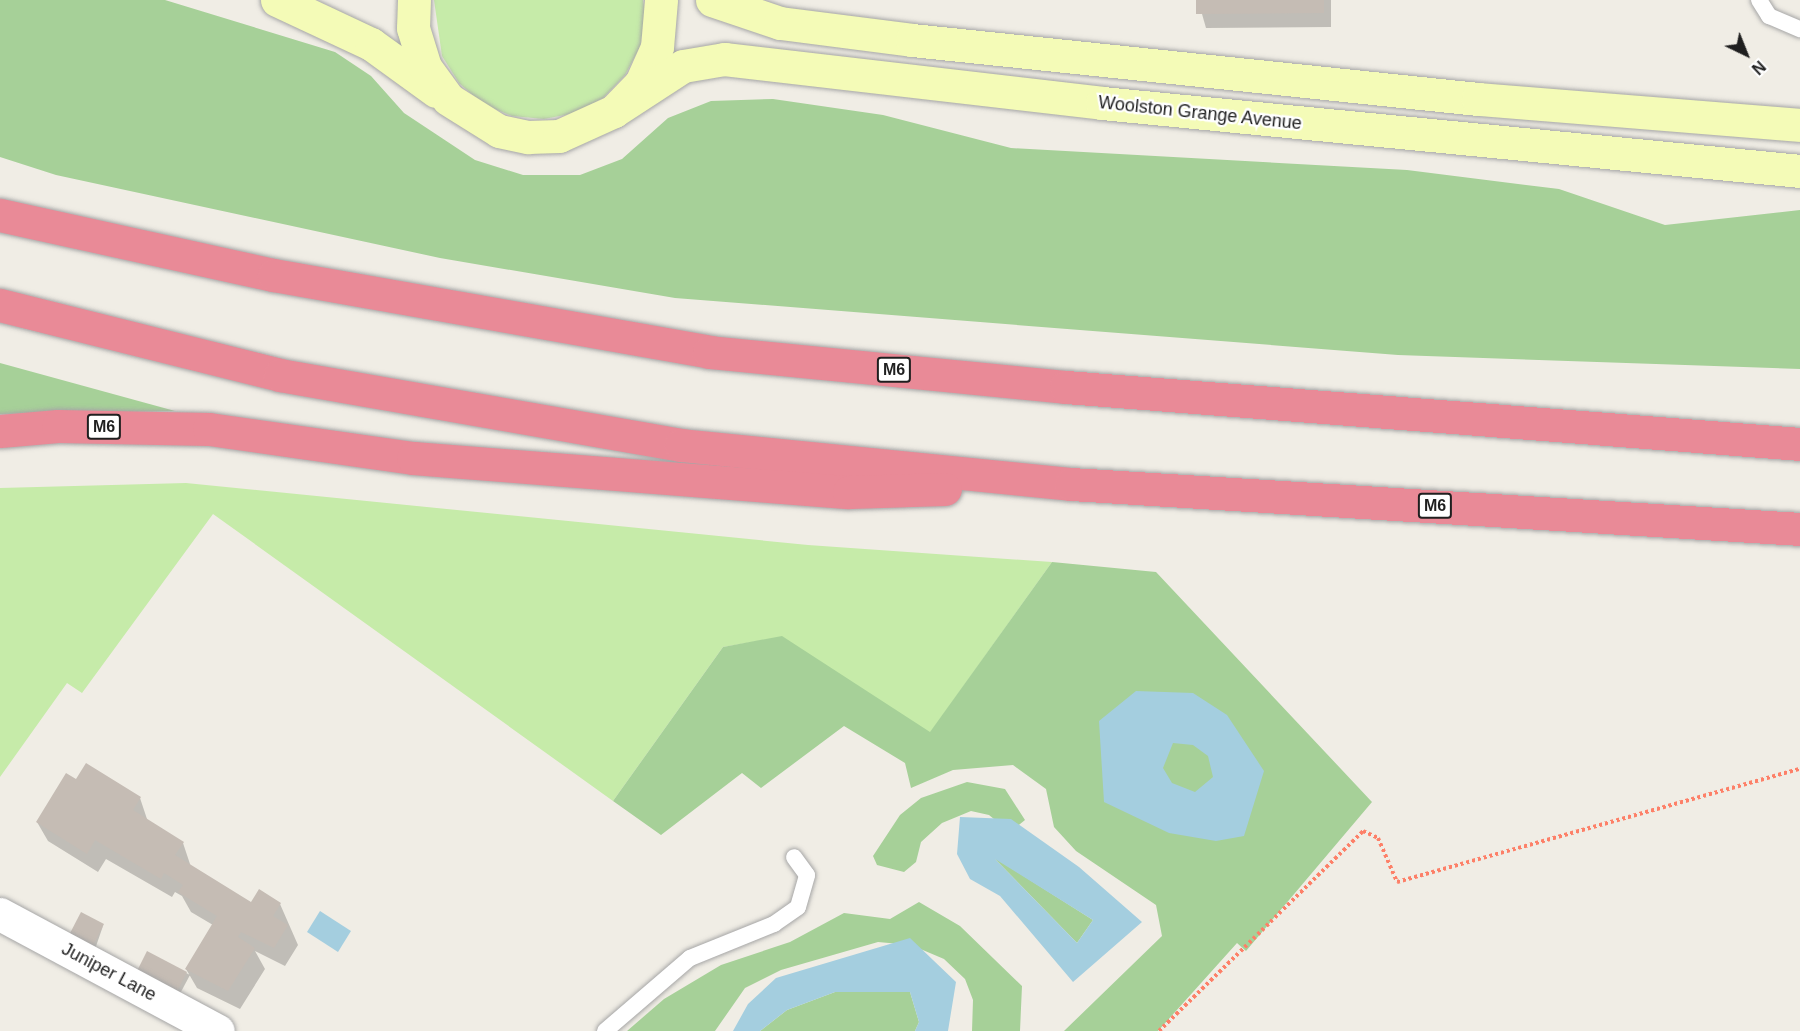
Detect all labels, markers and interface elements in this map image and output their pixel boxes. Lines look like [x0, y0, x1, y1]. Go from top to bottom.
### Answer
north arrow [1716, 24, 1776, 84]
text: N [1749, 57, 1769, 78]
street label: Woolston Grange Avenue [1097, 92, 1303, 134]
road number: M6 [876, 357, 912, 383]
road number: M6 [86, 414, 122, 440]
road number: M6 [1417, 493, 1453, 519]
street label: Juniper Lane [58, 938, 160, 1006]

